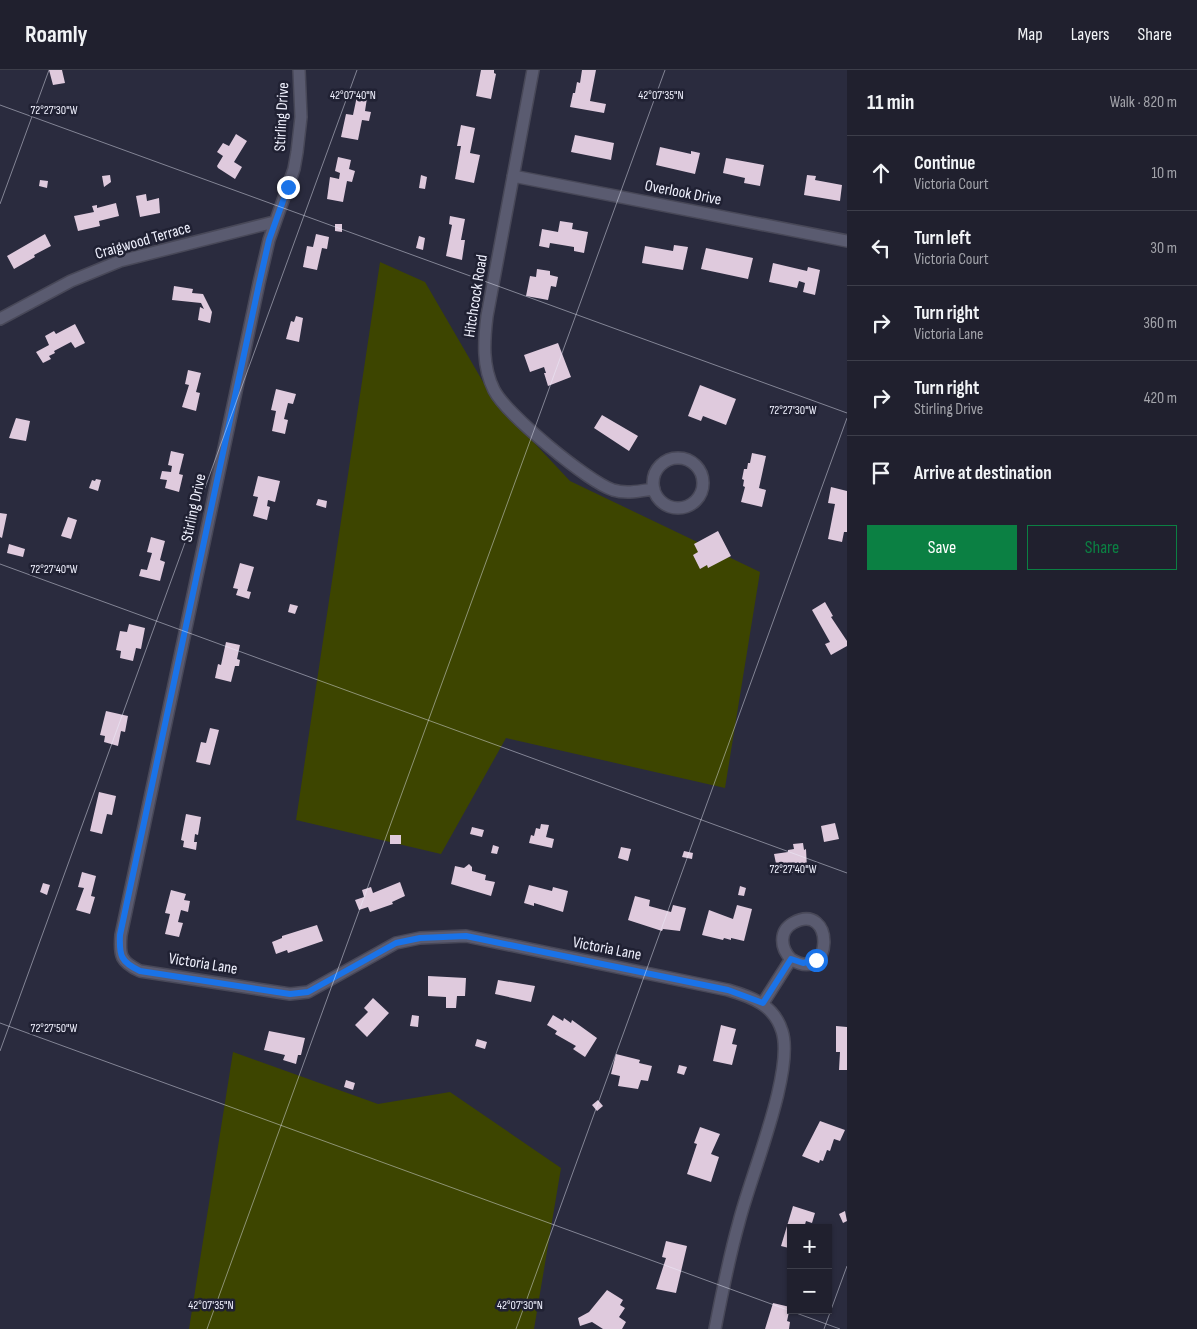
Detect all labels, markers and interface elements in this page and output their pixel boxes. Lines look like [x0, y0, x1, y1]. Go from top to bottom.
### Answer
text: Roamly [25, 20, 88, 49]
text: Map [1018, 24, 1043, 45]
text: Layers [1071, 24, 1110, 45]
text: Share [1138, 24, 1172, 45]
street label: Stirling Drive [271, 82, 293, 152]
text: 42°07'40"N [330, 88, 376, 103]
text: 42°07'35"N [638, 88, 684, 103]
text: 11 min [867, 90, 914, 115]
text: Walk · 820 m [1110, 93, 1177, 112]
text: 72°27'30"W [31, 103, 78, 118]
text: Continue [914, 152, 975, 175]
icon: ahead [867, 159, 895, 187]
text: 10 m [1151, 164, 1177, 183]
text: Victoria Court [914, 175, 989, 194]
route end [277, 176, 300, 199]
street label: Overlook Drive [643, 176, 723, 210]
street label: Craigwood Terrace [93, 218, 193, 264]
text: Turn left [914, 227, 971, 250]
icon: left [867, 234, 895, 262]
text: 30 m [1150, 239, 1177, 258]
text: Victoria Court [914, 250, 989, 269]
street label: Hitchcock Road [460, 253, 492, 339]
text: Turn right [914, 302, 979, 325]
icon: right [867, 309, 895, 337]
text: 360 m [1143, 314, 1177, 333]
text: Victoria Lane [914, 325, 984, 344]
text: Turn right [914, 377, 979, 400]
icon: right [867, 384, 895, 412]
text: 420 m [1144, 389, 1177, 408]
text: Stirling Drive [914, 400, 983, 419]
text: 72°27'30"W [770, 403, 817, 418]
icon: arrive [867, 459, 895, 487]
text: Arrive at destination [914, 462, 1052, 485]
street label: Stirling Drive [178, 472, 210, 544]
button: Save [867, 525, 1017, 570]
button: Share [1027, 525, 1177, 570]
text: 72°27'40"W [31, 562, 78, 577]
text: 72°27'40"W [770, 862, 817, 877]
street label: Victoria Lane [571, 933, 643, 965]
street label: Victoria Lane [167, 949, 239, 979]
route start [805, 949, 828, 972]
text: 72°27'50"W [31, 1021, 78, 1036]
map controls [787, 1224, 832, 1314]
button: + [787, 1224, 832, 1269]
button: − [787, 1269, 832, 1314]
text: 42°07'35"N [188, 1298, 234, 1313]
text: 42°07'30"N [497, 1298, 543, 1313]

